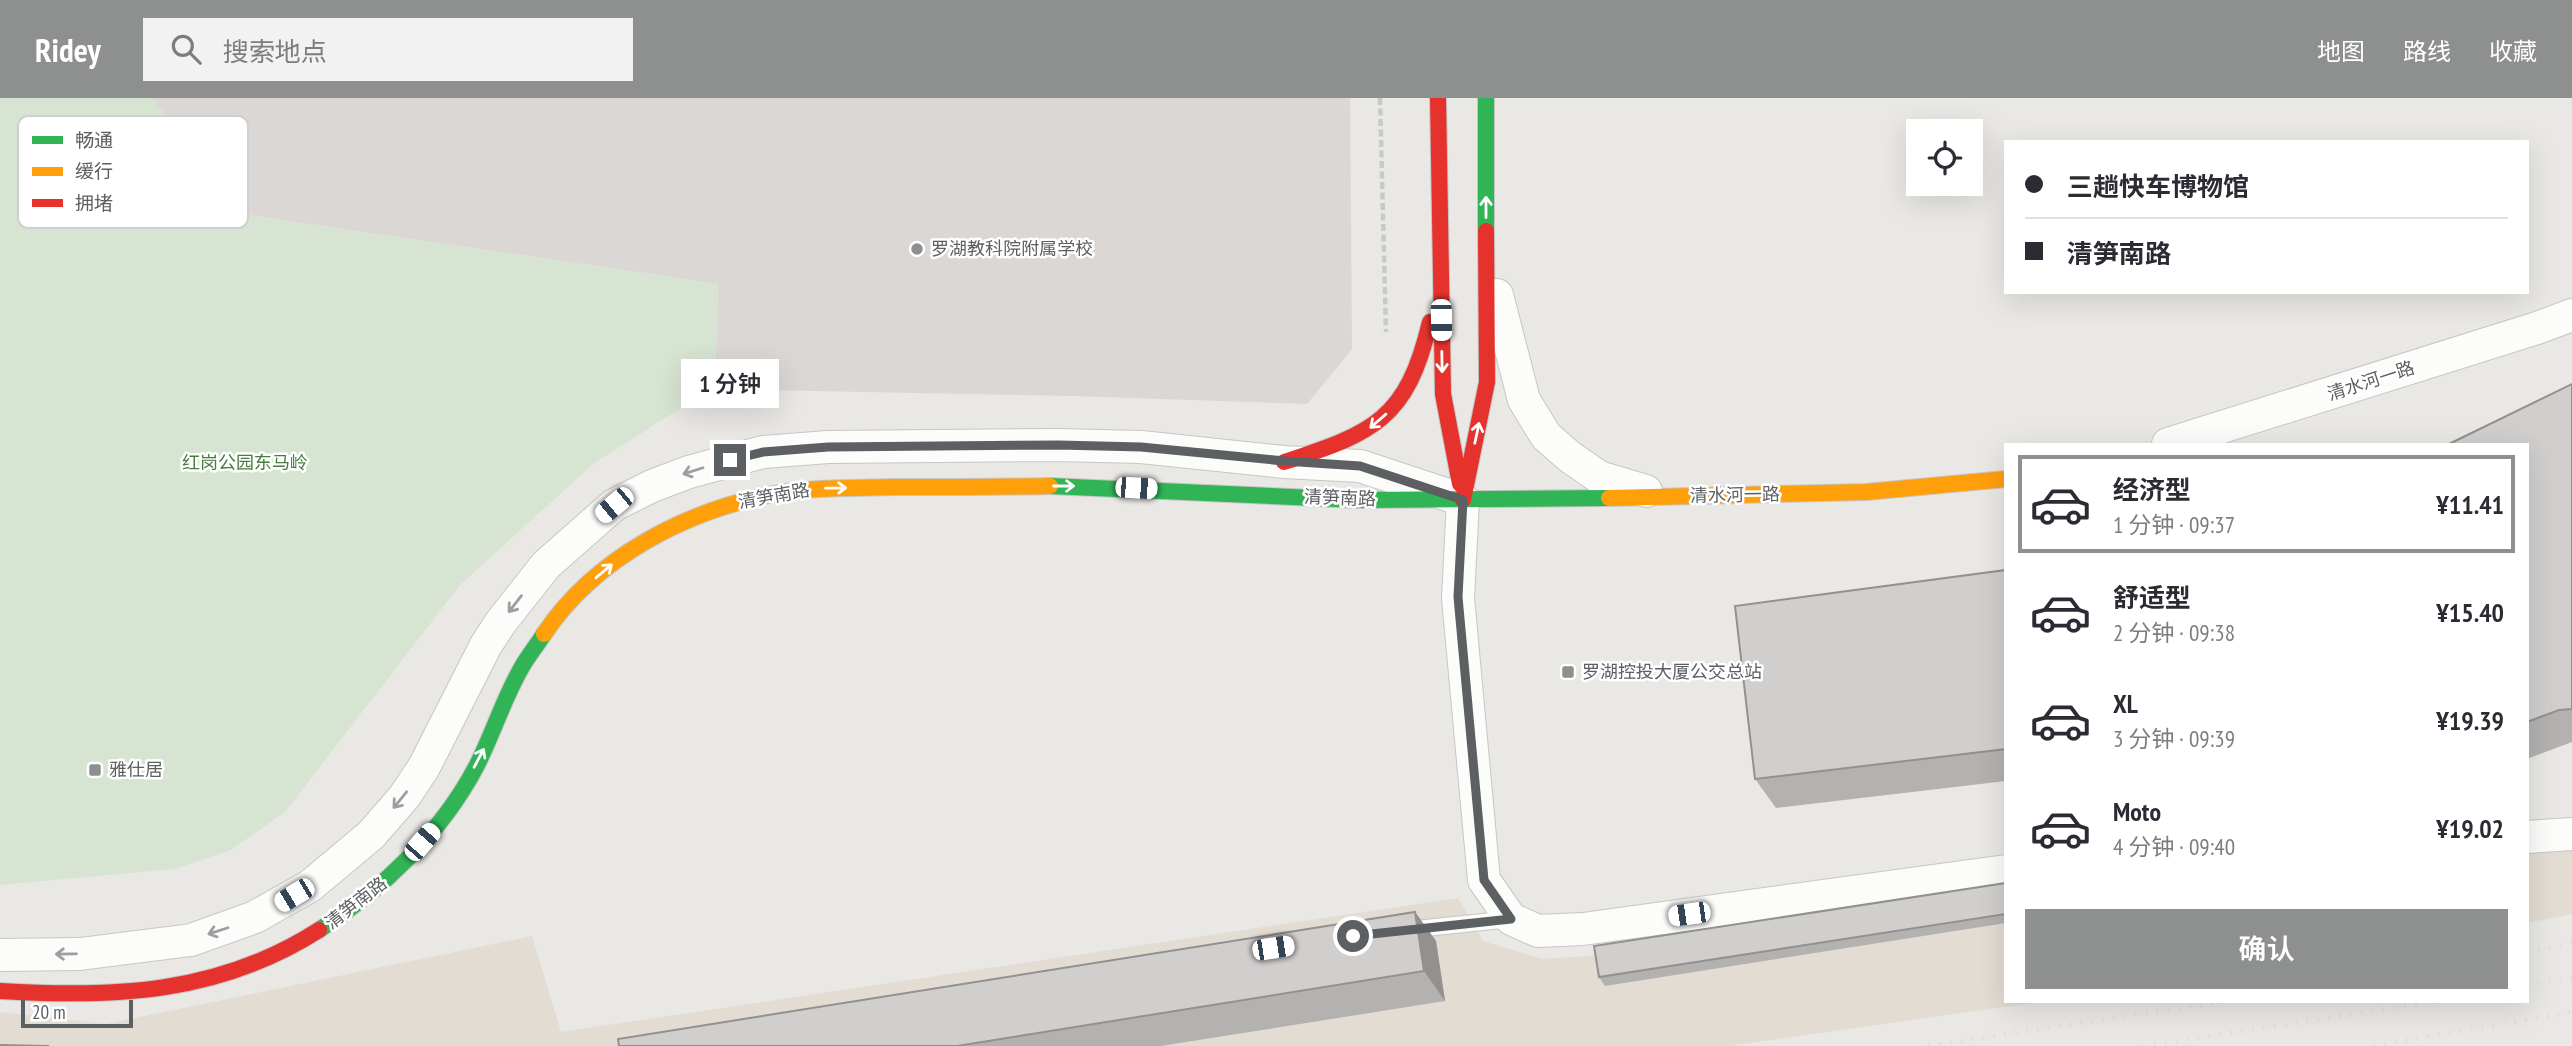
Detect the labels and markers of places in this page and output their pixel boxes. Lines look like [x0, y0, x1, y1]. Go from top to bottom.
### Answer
place label: 罗湖教科院附属学校 [931, 237, 1093, 260]
marker: 罗湖教科院附属学校 [909, 241, 925, 257]
place label: 罗湖控投大厦公交总站 [1582, 660, 1762, 683]
marker: 罗湖控投大厦公交总站 [1560, 664, 1576, 680]
place label: 雅仕居 [109, 758, 163, 781]
marker: 雅仕居 [87, 762, 103, 778]

